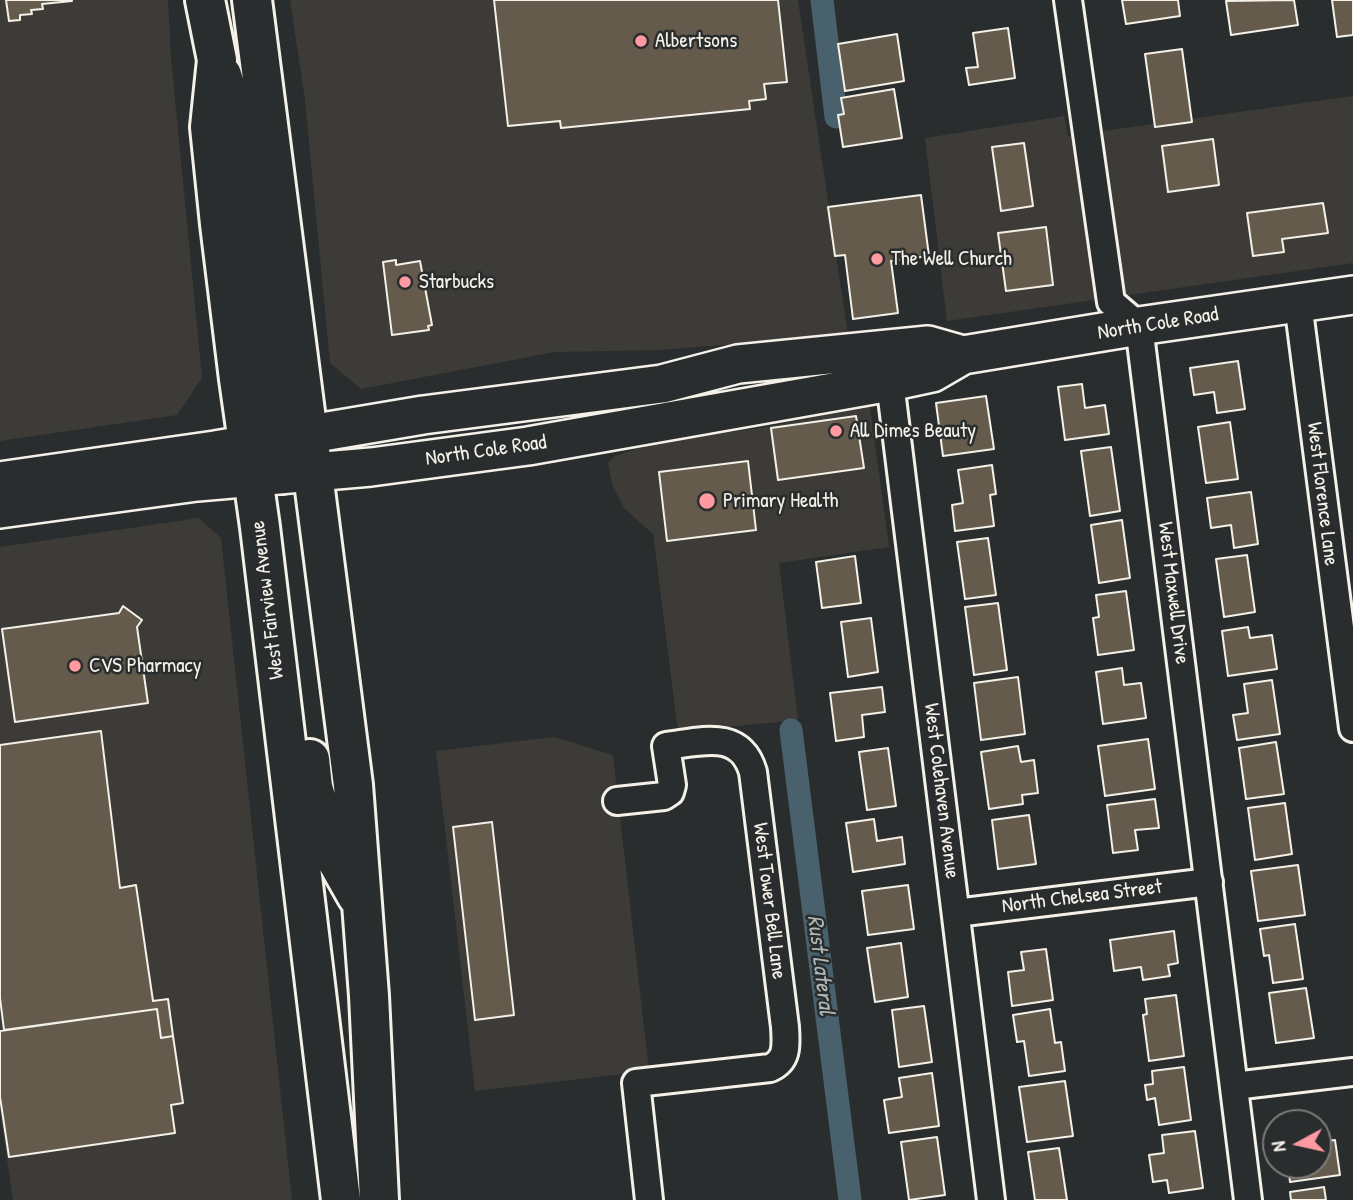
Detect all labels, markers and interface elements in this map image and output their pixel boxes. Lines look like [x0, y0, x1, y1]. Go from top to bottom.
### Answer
place label: Albertsons [655, 28, 737, 54]
marker: Albertsons [633, 33, 649, 49]
place label: The Well Church [891, 246, 1012, 272]
marker: The Well Church [869, 251, 885, 267]
place label: Starbucks [419, 269, 494, 295]
marker: Starbucks [397, 274, 413, 290]
street label: North Cole Road [1096, 302, 1220, 346]
place label: All Dimes Beauty [850, 418, 976, 444]
street label: West Florence Lane [1301, 421, 1343, 567]
marker: All Dimes Beauty [828, 423, 844, 439]
street label: North Cole Road [424, 430, 548, 472]
place label: Primary Health [723, 488, 838, 514]
marker: Primary Health [697, 491, 717, 511]
street label: West Fairview Avenue [246, 519, 290, 681]
street label: West Maxwell Drive [1152, 520, 1194, 666]
place label: CVS Pharmacy [89, 653, 202, 679]
marker: CVS Pharmacy [67, 658, 83, 674]
street label: West Colehaven Avenue [918, 702, 964, 880]
street label: West Tower Bell Lane [747, 821, 791, 981]
street label: North Chelsea Street [1000, 875, 1164, 919]
water label: Rust Lateral [800, 914, 840, 1016]
north arrow [1262, 1109, 1332, 1179]
text: N [1265, 1140, 1292, 1153]

